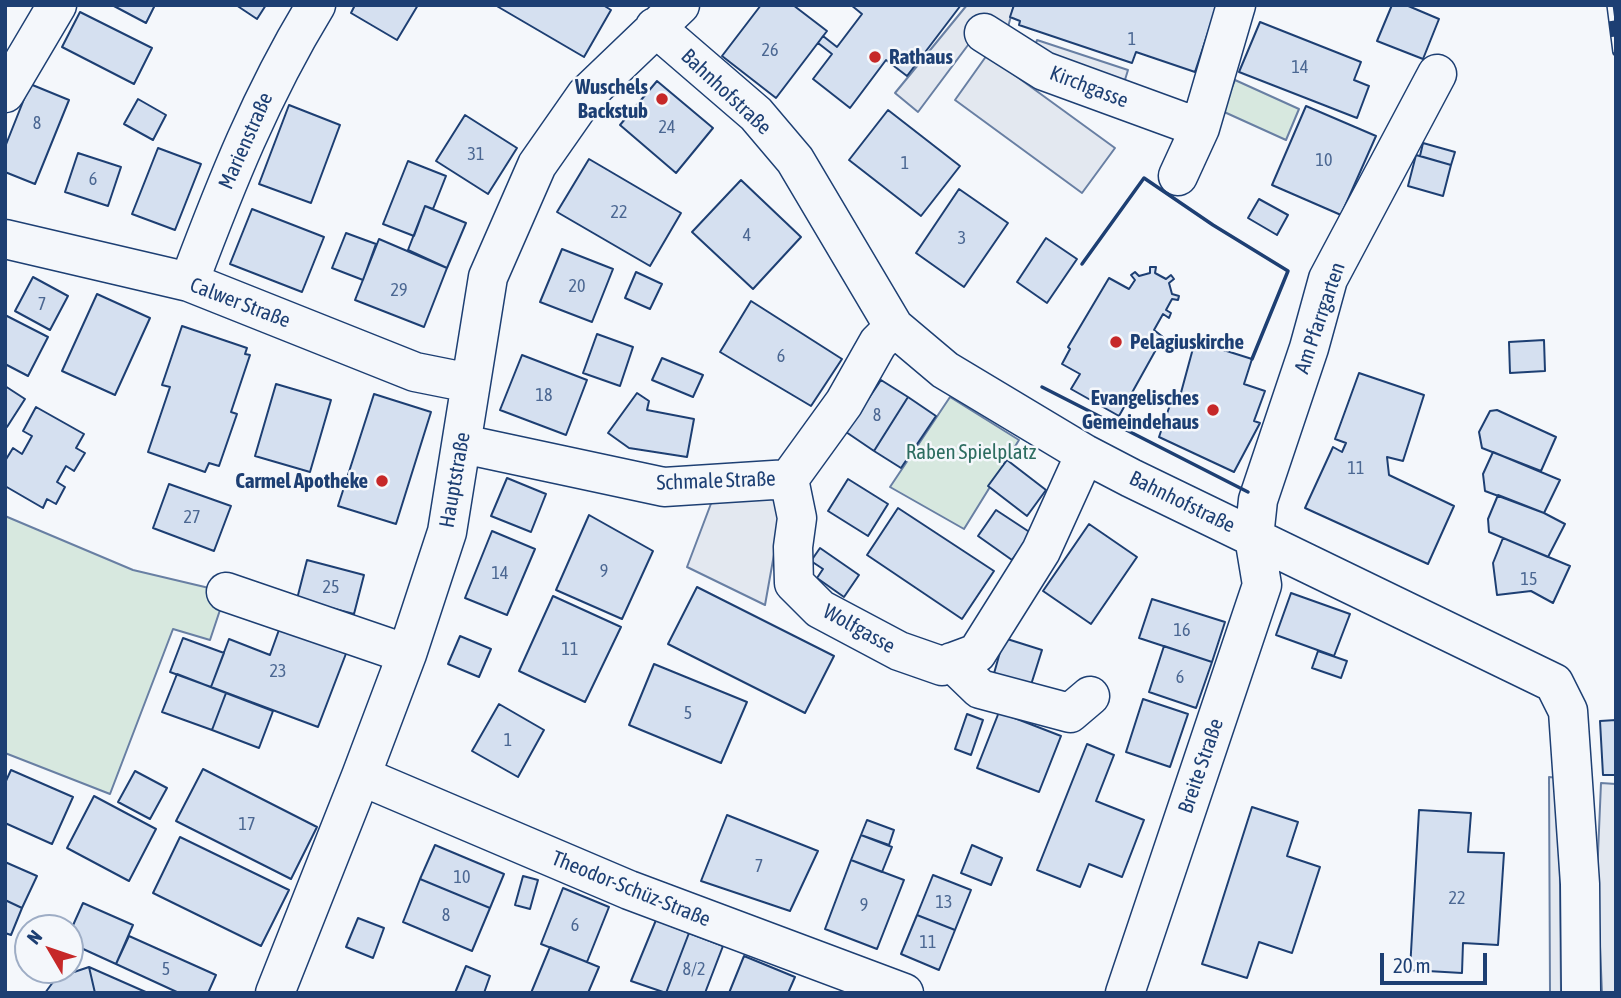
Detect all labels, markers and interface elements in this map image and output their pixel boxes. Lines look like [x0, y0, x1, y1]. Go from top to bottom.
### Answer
house number: 1 [1128, 28, 1136, 50]
house number: 26 [762, 39, 778, 61]
street label: Bahnhofstraße [676, 44, 776, 140]
place label: Rathaus [889, 44, 953, 70]
marker: Rathaus [867, 49, 883, 65]
house number: 14 [1292, 56, 1308, 78]
street label: Kirchgasse [1046, 61, 1132, 113]
place label: Wuschels Backstub [575, 74, 648, 124]
street label: Marienstraße [214, 89, 278, 193]
marker: Wuschels Backstub [654, 91, 670, 107]
house number: 8 [33, 112, 41, 134]
house number: 24 [659, 116, 675, 138]
house number: 31 [468, 143, 484, 165]
house number: 10 [1316, 149, 1332, 171]
house number: 1 [901, 152, 909, 174]
house number: 6 [89, 168, 97, 190]
house number: 22 [611, 201, 627, 223]
house number: 4 [743, 224, 751, 246]
house number: 3 [958, 227, 966, 249]
street label: Am Pfarrgarten [1289, 259, 1351, 377]
street label: Calwer Straße [186, 272, 294, 334]
house number: 20 [569, 275, 585, 297]
house number: 29 [391, 279, 407, 301]
house number: 7 [38, 293, 46, 315]
place label: Pelagiuskirche [1130, 329, 1244, 355]
marker: Pelagiuskirche [1108, 334, 1124, 350]
house number: 6 [777, 345, 785, 367]
house number: 18 [536, 384, 552, 406]
place label: Evangelisches Gemeindehaus [1082, 385, 1199, 435]
marker: Evangelisches Gemeindehaus [1205, 402, 1221, 418]
house number: 8 [873, 404, 881, 426]
street label: Hauptstraße [434, 430, 476, 530]
park label: Raben Spielplatz [906, 439, 1036, 465]
house number: 11 [1348, 457, 1364, 479]
street label: Schmale Straße [656, 466, 776, 496]
street label: Bahnhofstraße [1125, 466, 1239, 538]
place label: Carmel Apotheke [235, 468, 368, 494]
marker: Carmel Apotheke [374, 473, 390, 489]
house number: 27 [184, 506, 200, 528]
house number: 9 [600, 560, 608, 582]
house number: 14 [492, 562, 508, 584]
house number: 15 [1521, 568, 1537, 590]
house number: 25 [323, 576, 339, 598]
street label: Wolfgasse [819, 599, 899, 659]
house number: 16 [1174, 619, 1190, 641]
house number: 11 [562, 638, 578, 660]
house number: 23 [270, 660, 286, 682]
house number: 6 [1176, 666, 1184, 688]
house number: 5 [684, 702, 692, 724]
street label: Breite Straße [1173, 715, 1229, 817]
house number: 1 [504, 729, 512, 751]
house number: 17 [239, 813, 255, 835]
street label: Theodor-Schüz-Straße [548, 846, 714, 932]
house number: 7 [755, 855, 763, 877]
house number: 10 [454, 866, 470, 888]
house number: 22 [1449, 887, 1465, 909]
house number: 13 [936, 891, 952, 913]
house number: 9 [860, 894, 868, 916]
house number: 8 [442, 904, 450, 926]
north arrow [14, 914, 84, 984]
house number: 6 [571, 914, 579, 936]
text: N [22, 926, 46, 948]
house number: 11 [920, 931, 936, 953]
scale bar [1383, 939, 1490, 983]
text: 20 m [1393, 953, 1431, 977]
house number: 5 [162, 958, 170, 980]
house number: 8/2 [682, 958, 706, 980]

